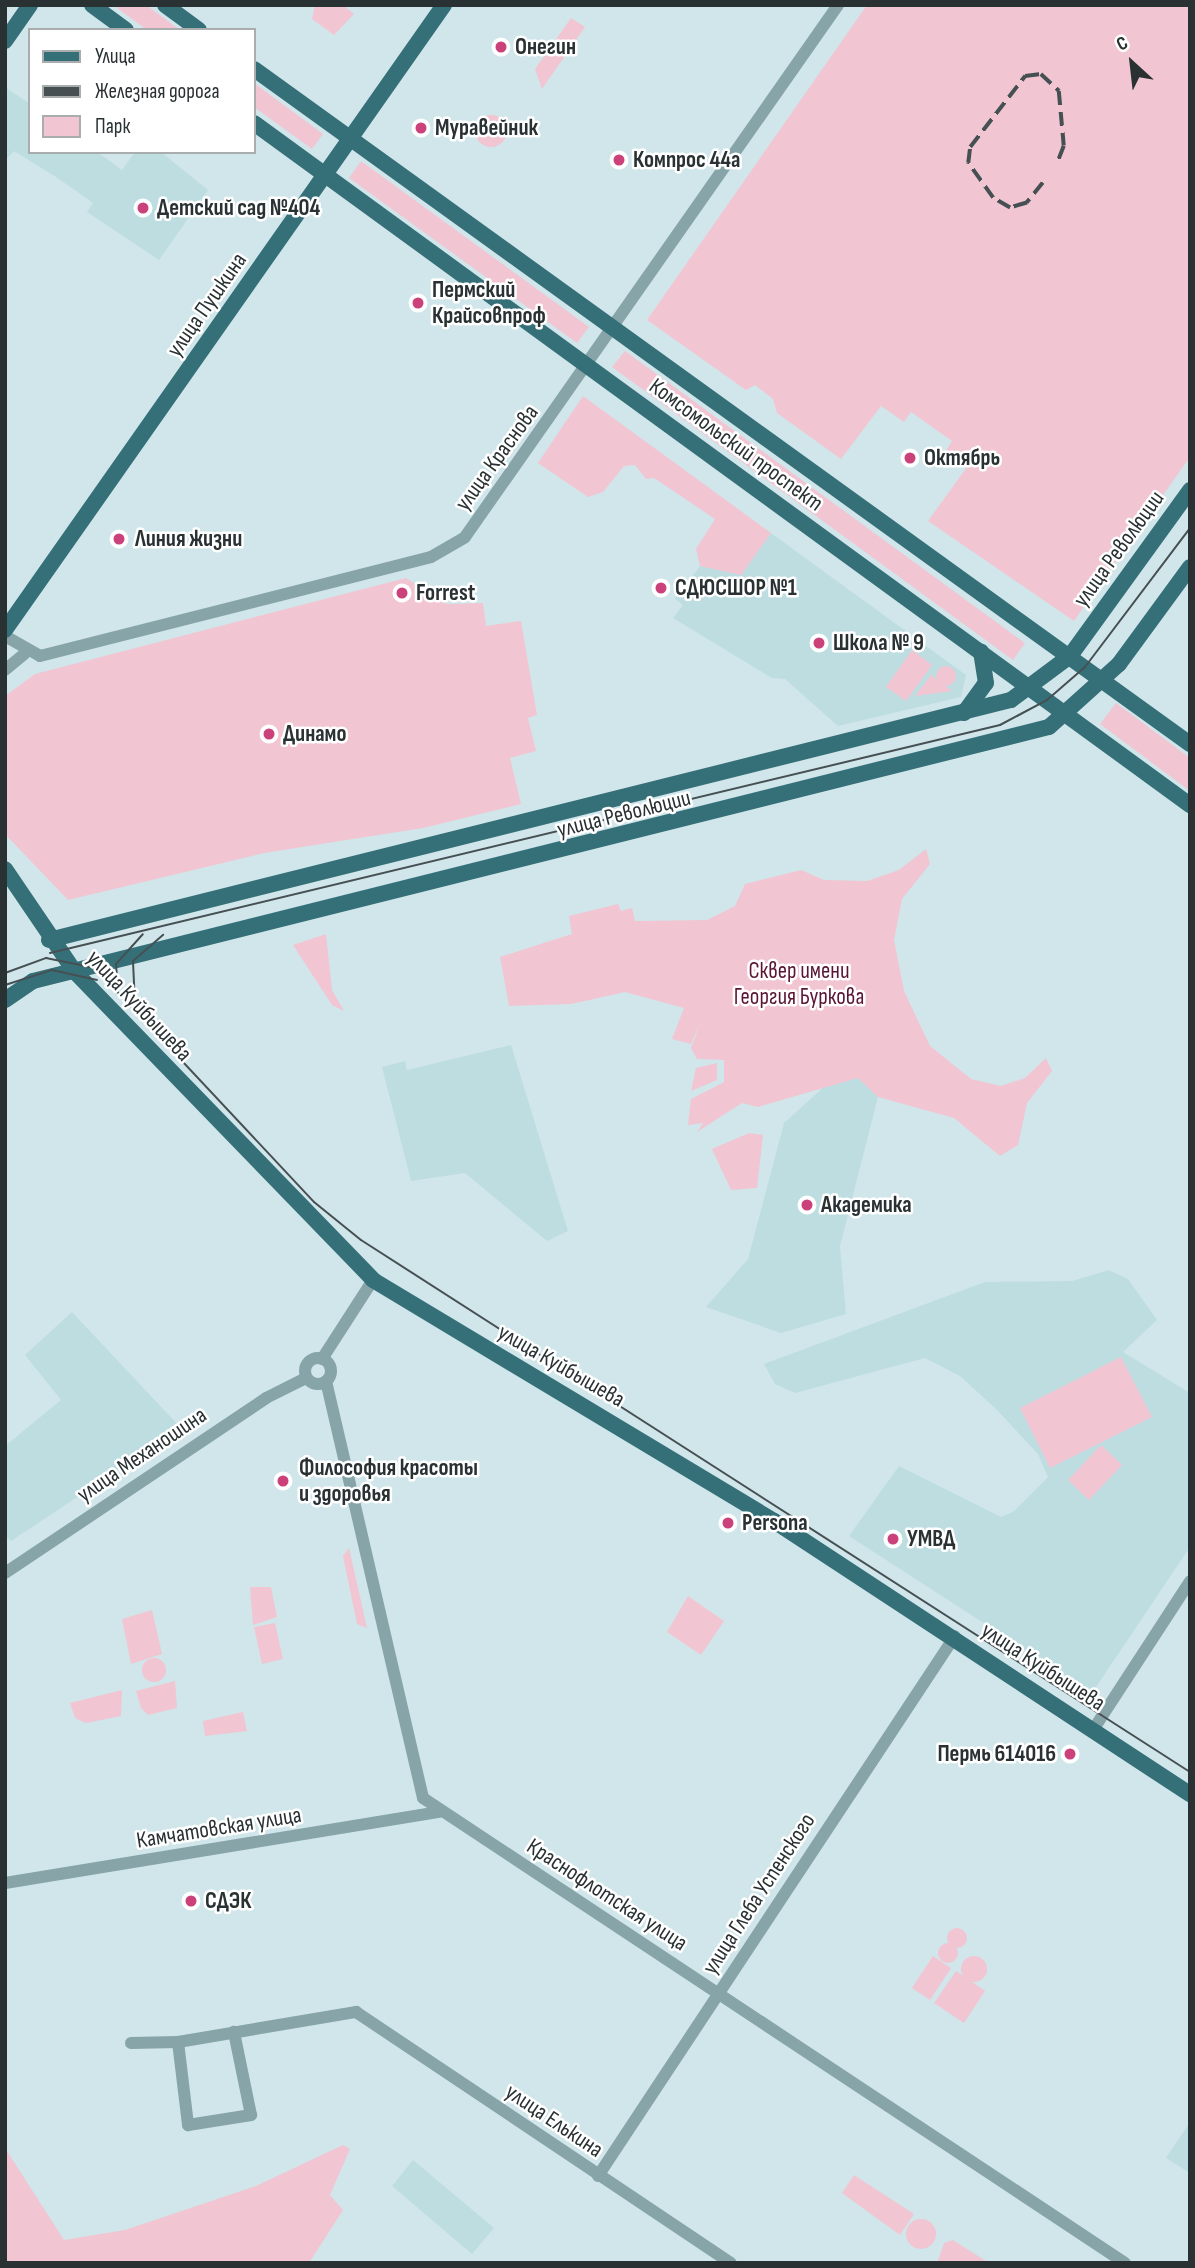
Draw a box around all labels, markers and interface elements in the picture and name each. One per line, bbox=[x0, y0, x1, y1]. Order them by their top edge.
legend bbox=[28, 28, 256, 154]
north arrow bbox=[1097, 28, 1167, 98]
text: С bbox=[1113, 31, 1132, 56]
place label: Онегин bbox=[515, 33, 576, 61]
marker: Онегин bbox=[493, 39, 509, 55]
text: Улица bbox=[95, 44, 136, 69]
text: Железная дорога bbox=[95, 79, 220, 104]
text: Парк bbox=[95, 114, 130, 139]
place label: Муравейник bbox=[435, 114, 538, 142]
marker: Муравейник bbox=[413, 120, 429, 136]
place label: Компрос 44а bbox=[633, 146, 740, 174]
marker: Компрос 44а bbox=[611, 152, 627, 168]
place label: Детский сад №404 bbox=[157, 194, 320, 222]
marker: Детский сад №404 bbox=[135, 200, 151, 216]
street label: улица Пушкина bbox=[161, 248, 253, 362]
place label: Пермский Крайсовпроф bbox=[432, 276, 546, 330]
marker: Пермский Крайсовпроф bbox=[410, 295, 426, 311]
street label: Комсомольский проспект bbox=[644, 373, 828, 517]
street label: улица Краснова bbox=[449, 400, 545, 516]
place label: Октябрь bbox=[924, 444, 1000, 472]
marker: Октябрь bbox=[902, 450, 918, 466]
street label: улица Революции bbox=[1068, 486, 1170, 612]
place label: Линия жизни bbox=[135, 525, 242, 553]
marker: Линия жизни bbox=[109, 529, 129, 549]
place label: СДЮСШОР №1 bbox=[675, 574, 797, 602]
place label: Forrest bbox=[416, 579, 475, 607]
marker: СДЮСШОР №1 bbox=[653, 580, 669, 596]
marker: Forrest bbox=[394, 585, 410, 601]
place label: Школа № 9 bbox=[833, 629, 924, 657]
marker: Школа № 9 bbox=[811, 635, 827, 651]
place label: Динамо bbox=[283, 720, 346, 748]
marker: Динамо bbox=[261, 726, 277, 742]
street label: улица Революции bbox=[554, 784, 694, 844]
street label: улица Куйбышева bbox=[81, 945, 197, 1067]
park label: Сквер имени Георгия Буркова bbox=[734, 957, 864, 1011]
place label: Академика bbox=[821, 1191, 912, 1219]
marker: Академика bbox=[799, 1197, 815, 1213]
street label: улица Куйбышева bbox=[493, 1319, 629, 1413]
street label: улица Механошина bbox=[72, 1402, 212, 1508]
place label: Философия красоты и здоровья bbox=[299, 1454, 478, 1508]
marker: Философия красоты и здоровья bbox=[273, 1471, 293, 1491]
place label: Persona bbox=[742, 1509, 808, 1537]
marker: Persona bbox=[720, 1515, 736, 1531]
place label: УМВД bbox=[907, 1525, 955, 1553]
marker: УМВД bbox=[885, 1531, 901, 1547]
street label: улица Куйбышева bbox=[976, 1617, 1110, 1717]
place label: Пермь 614016 bbox=[937, 1740, 1056, 1768]
marker: Пермь 614016 bbox=[1062, 1746, 1078, 1762]
street label: Камчатовская улица bbox=[135, 1801, 303, 1855]
street label: улица Глеба Успенского bbox=[697, 1808, 821, 1980]
street label: Краснофлотская улица bbox=[522, 1833, 692, 1957]
place label: СДЭК bbox=[205, 1887, 251, 1915]
marker: СДЭК bbox=[183, 1893, 199, 1909]
street label: улица Елькина bbox=[500, 2078, 608, 2164]

